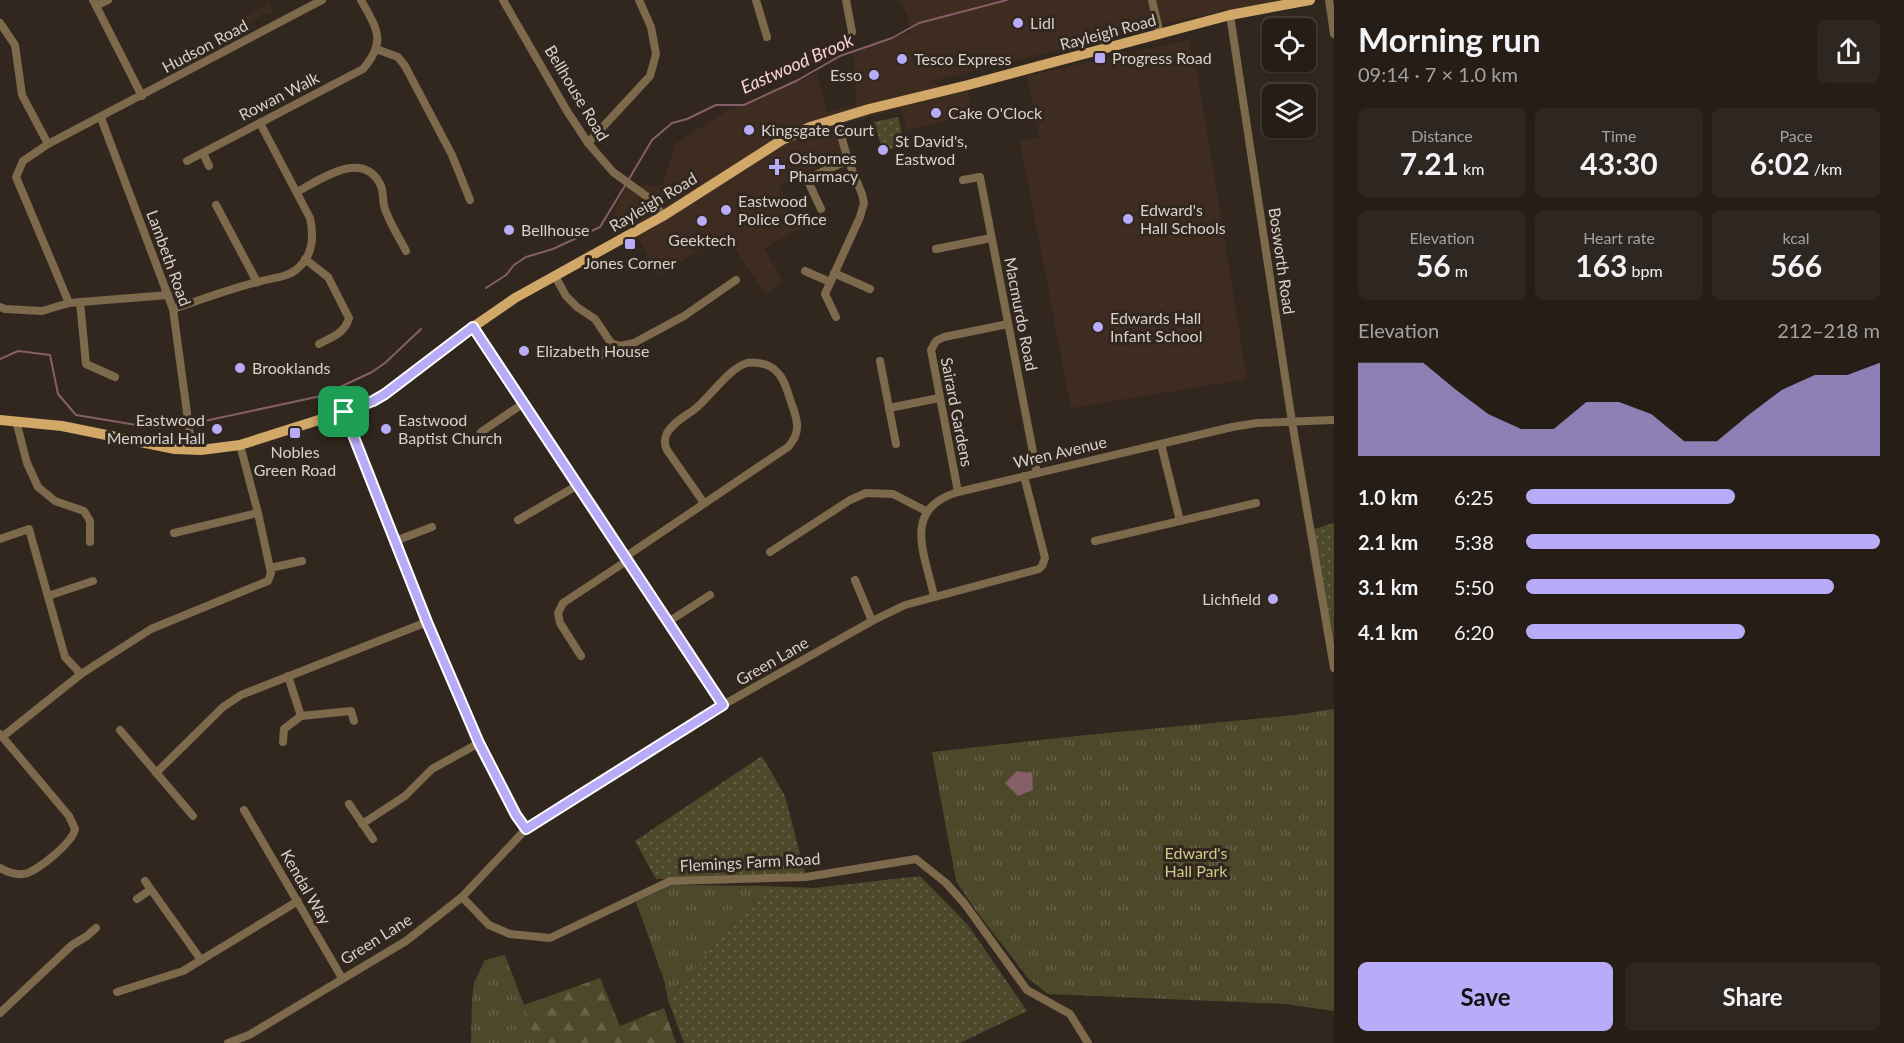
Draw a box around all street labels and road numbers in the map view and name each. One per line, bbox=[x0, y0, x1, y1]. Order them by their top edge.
street label: Rayleigh Road bbox=[1058, 10, 1158, 53]
street label: Hudson Road bbox=[159, 15, 251, 76]
street label: Bellhouse Road bbox=[541, 42, 613, 144]
street label: Rowan Walk bbox=[236, 67, 323, 124]
street label: Rayleigh Road bbox=[606, 168, 700, 235]
street label: Bosworth Road bbox=[1266, 206, 1299, 316]
street label: Lambeth Road bbox=[143, 207, 196, 309]
street label: Macmurdo Road bbox=[1001, 255, 1042, 372]
street label: Sairard Gardens bbox=[938, 356, 977, 468]
street label: Wren Avenue bbox=[1011, 432, 1108, 471]
street label: Green Lane bbox=[732, 632, 811, 689]
street label: Kendal Way bbox=[277, 846, 336, 928]
street label: Flemings Farm Road bbox=[679, 848, 821, 875]
street label: Green Lane bbox=[337, 909, 415, 968]

